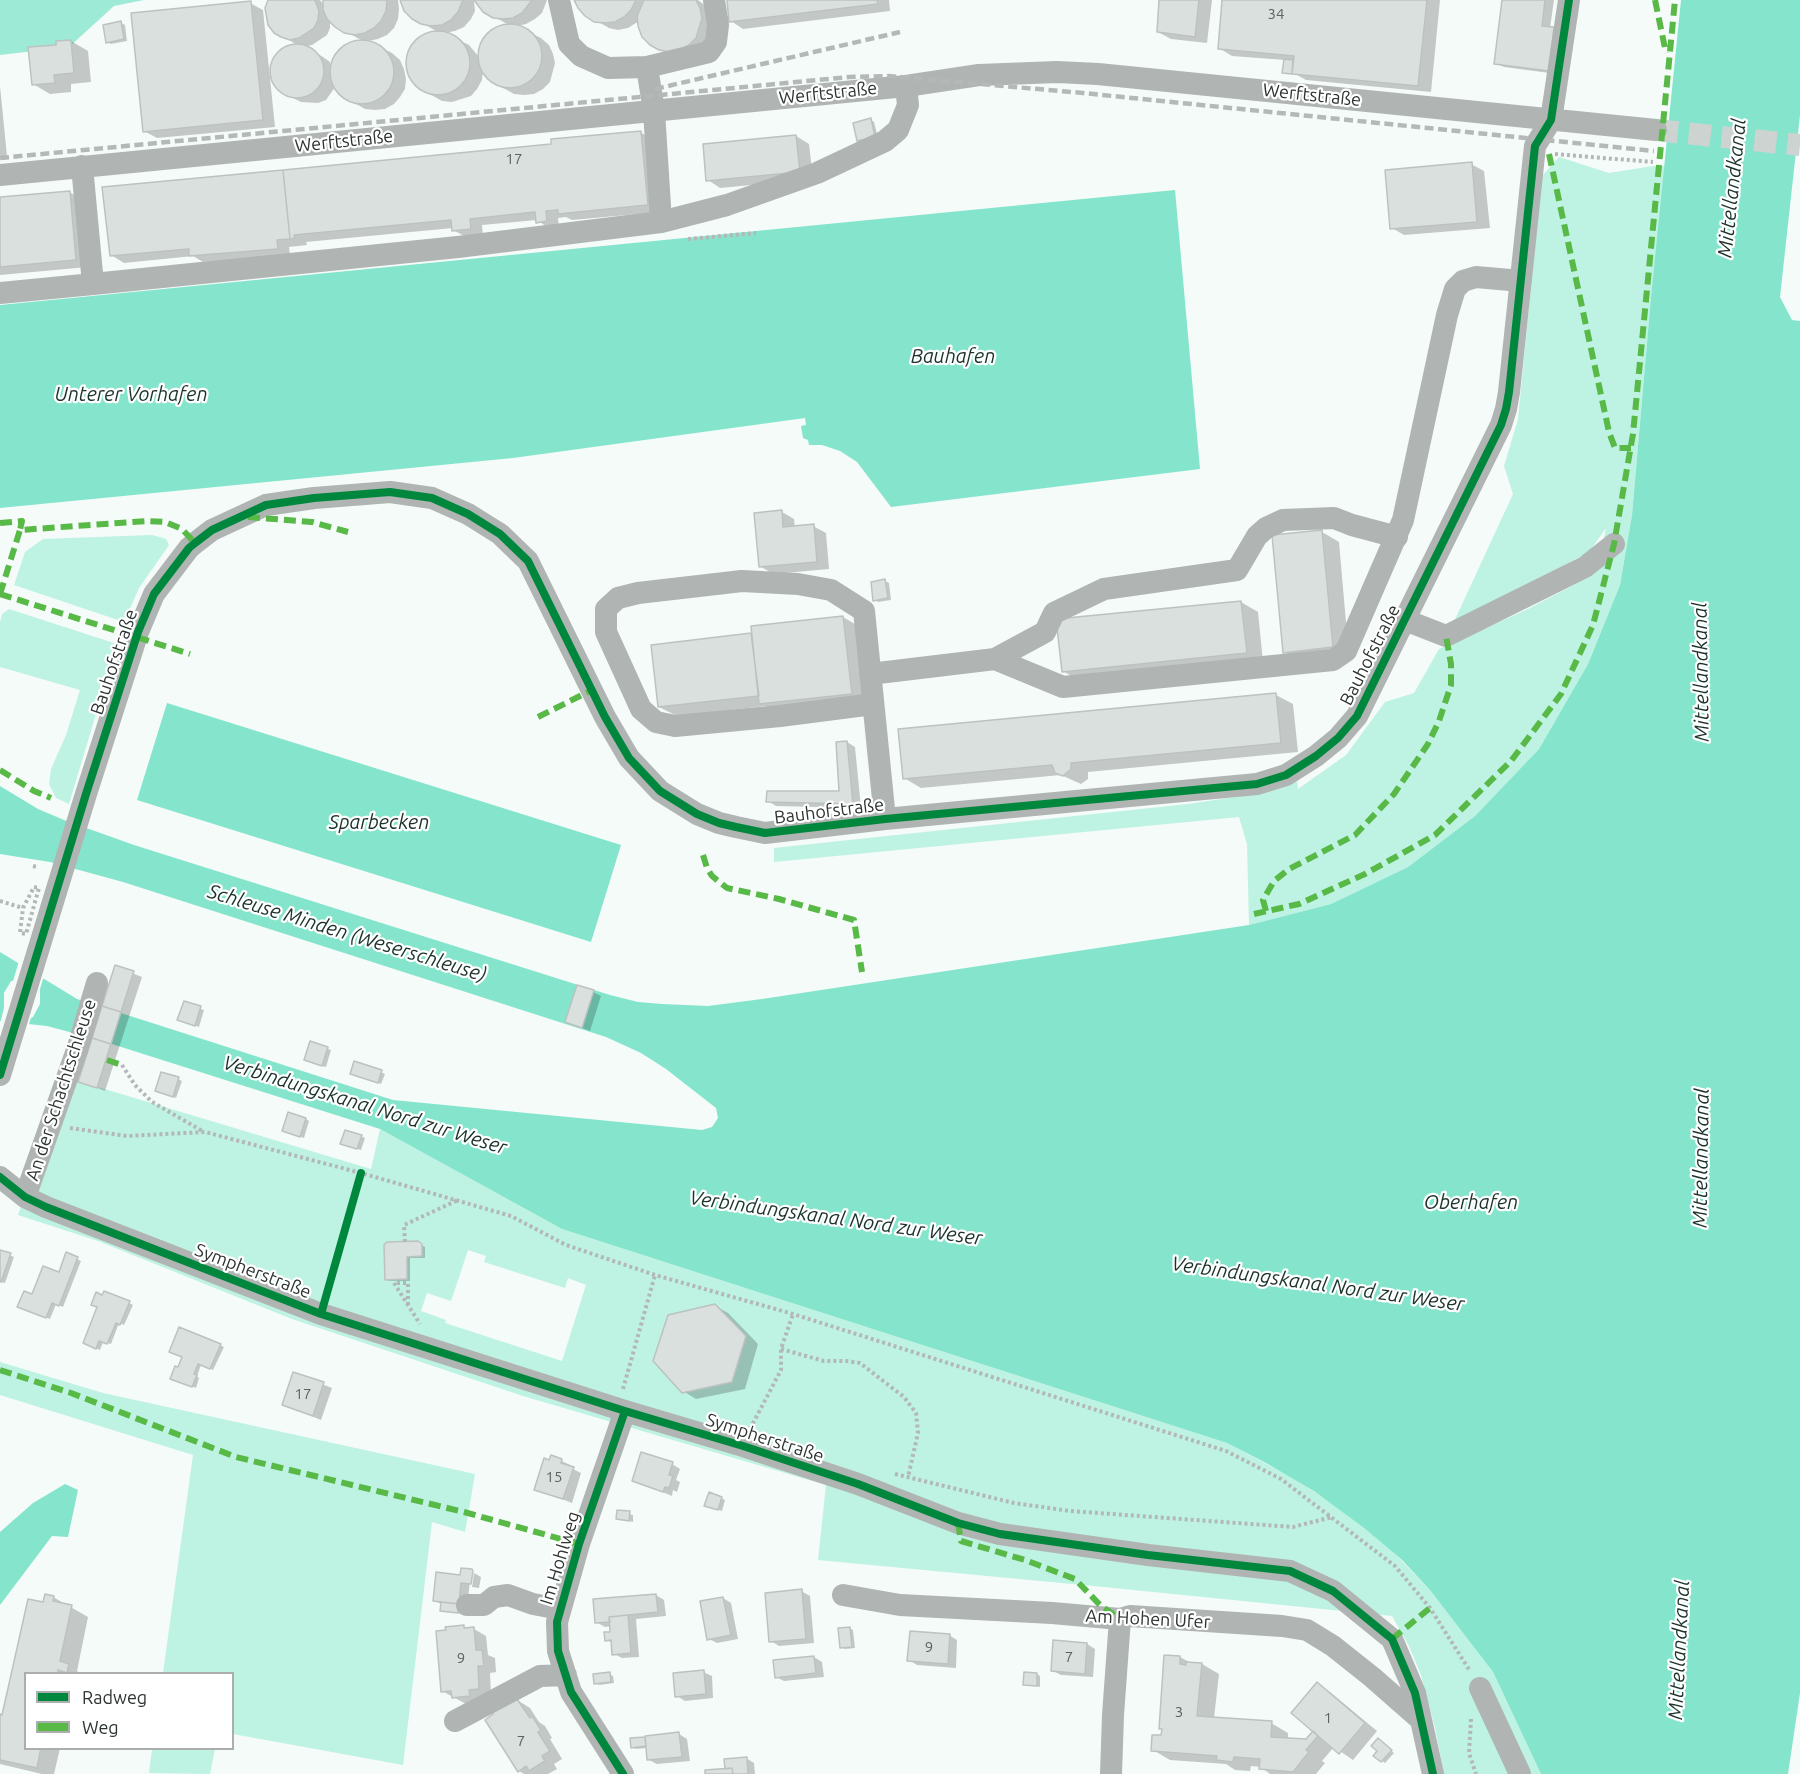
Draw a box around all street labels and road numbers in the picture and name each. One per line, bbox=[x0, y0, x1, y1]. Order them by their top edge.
street label: Werftstraße bbox=[778, 77, 878, 109]
street label: Werftstraße bbox=[1262, 79, 1362, 111]
street label: Werftstraße bbox=[294, 125, 394, 157]
street label: Bauhofstraße bbox=[1335, 601, 1405, 709]
street label: Bauhofstraße bbox=[86, 606, 142, 718]
street label: Bauhofstraße bbox=[773, 794, 885, 828]
street label: An der Schachtschleuse bbox=[21, 996, 101, 1184]
street label: Sympherstraße bbox=[192, 1239, 314, 1303]
street label: Sympherstraße bbox=[703, 1409, 827, 1467]
street label: Im Hohlweg bbox=[536, 1509, 584, 1607]
street label: Am Hohen Ufer bbox=[1085, 1605, 1211, 1633]

